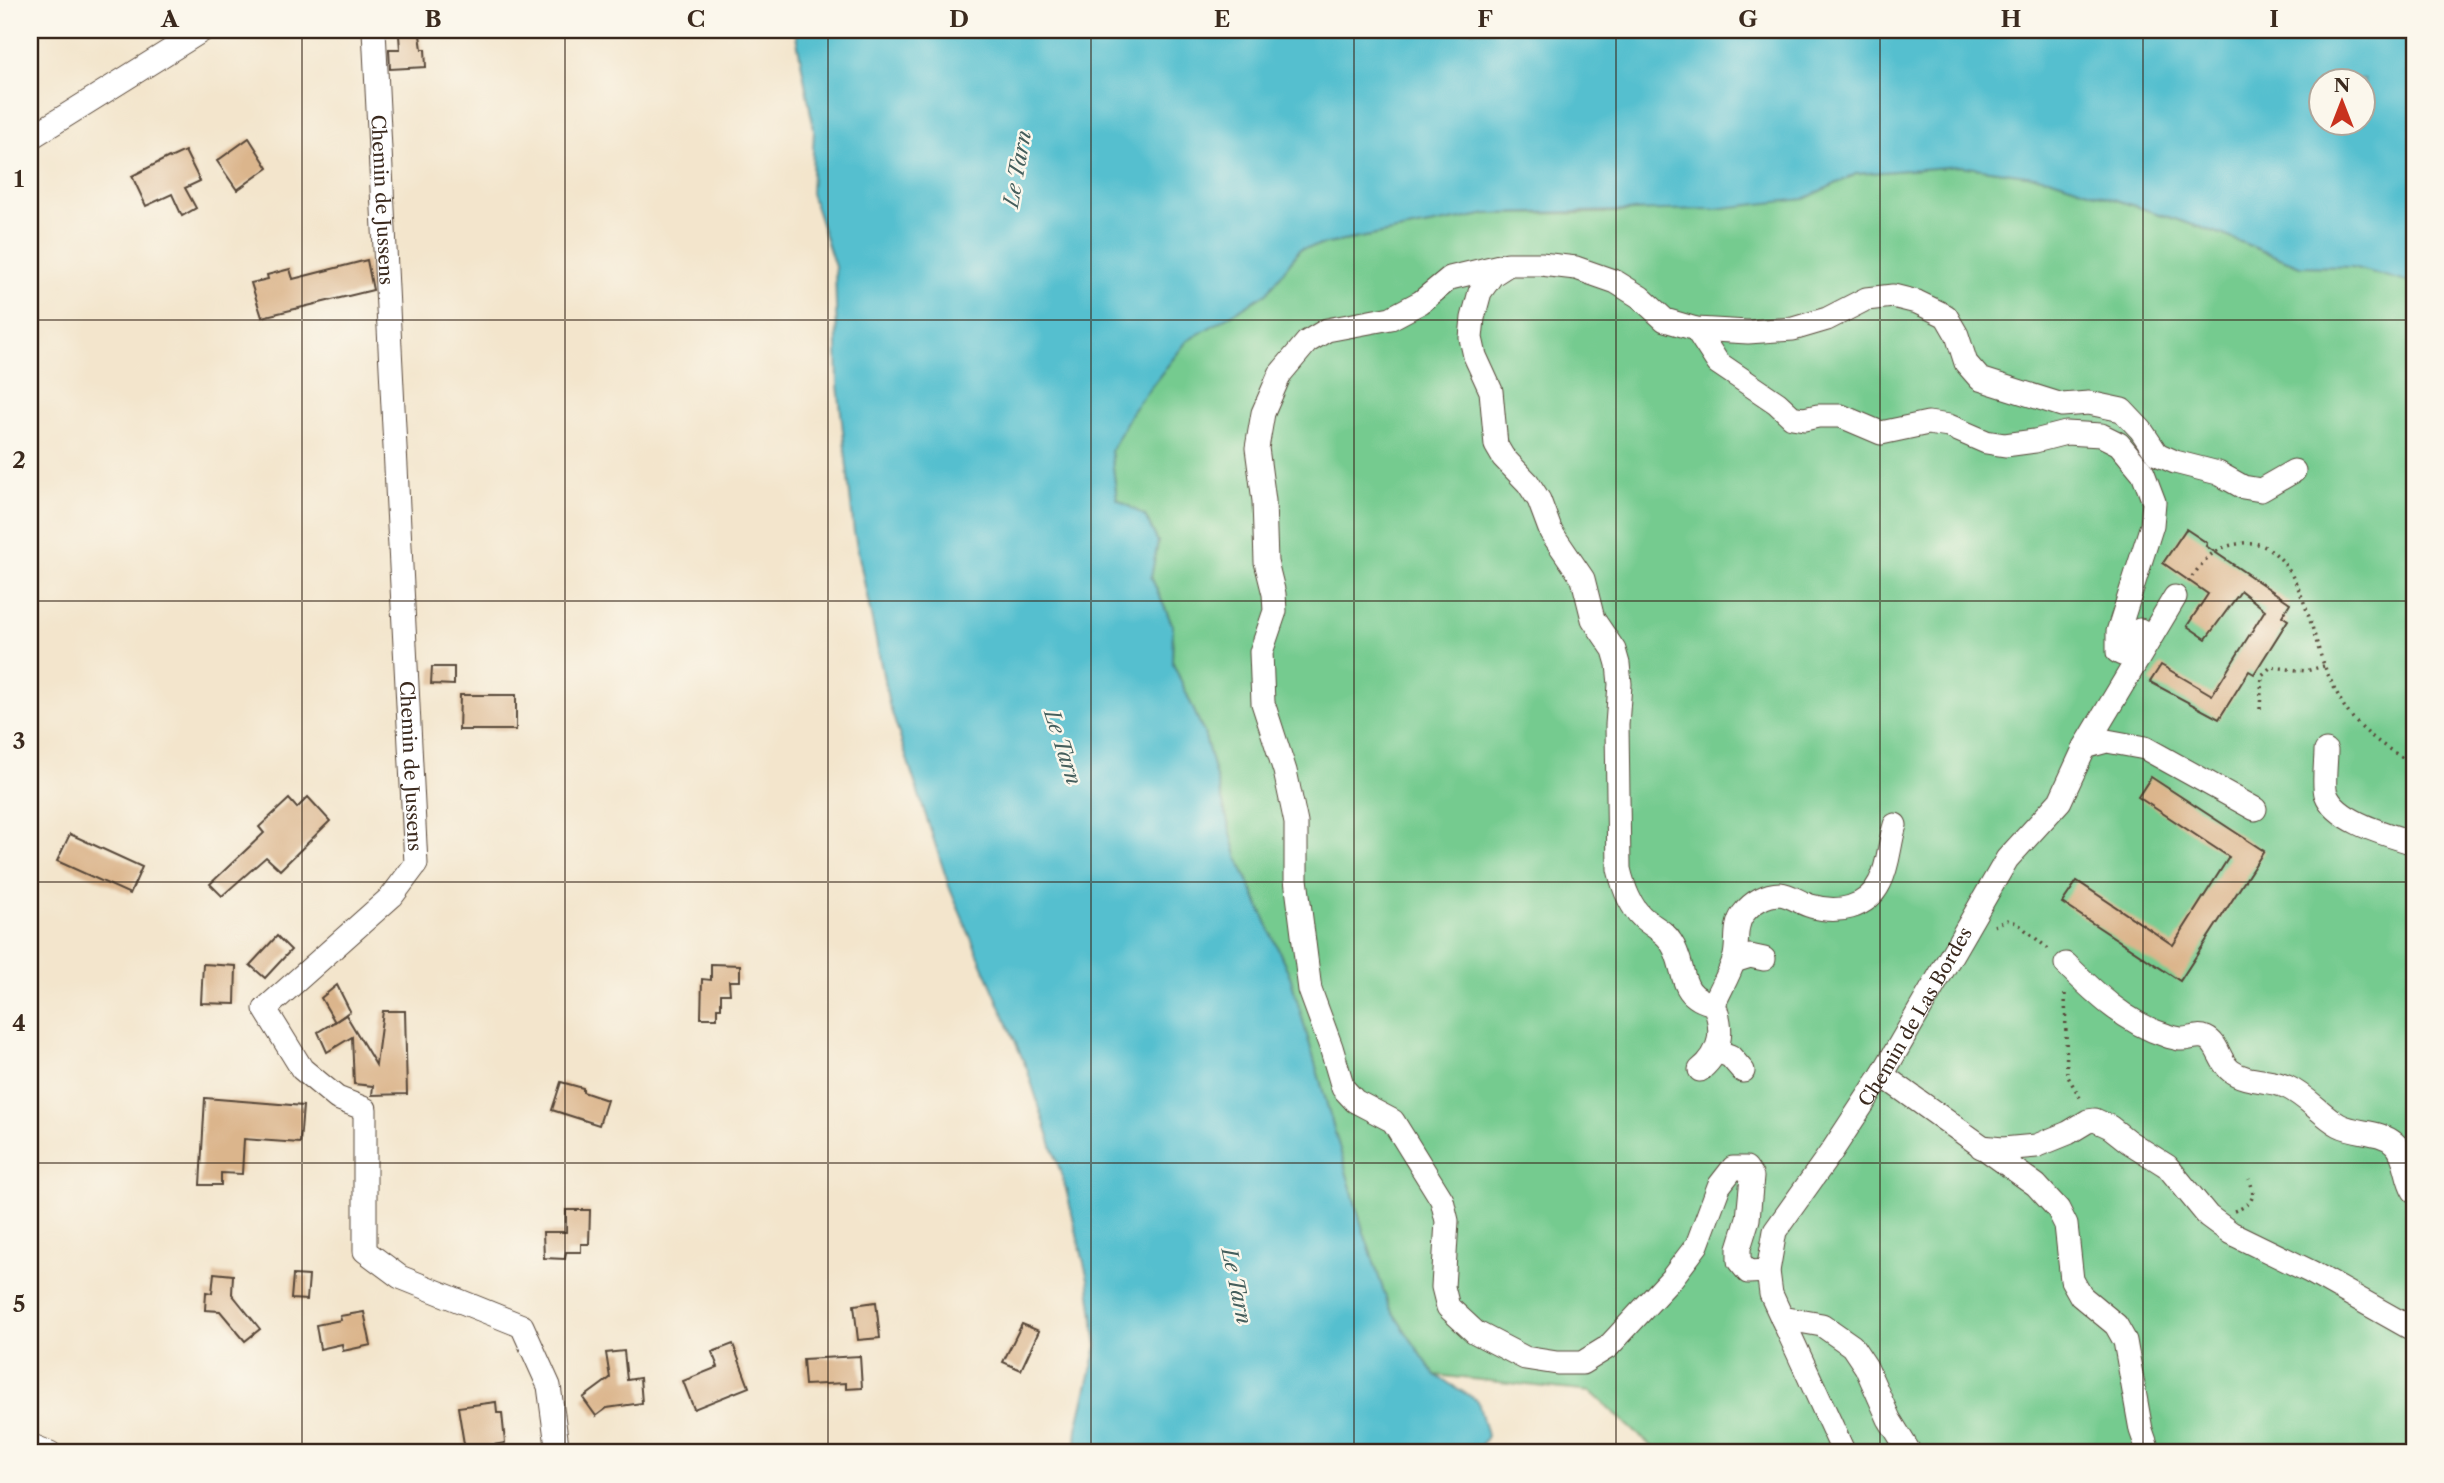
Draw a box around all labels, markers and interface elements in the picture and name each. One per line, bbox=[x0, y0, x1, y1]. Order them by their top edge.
text: A bbox=[160, 5, 180, 33]
text: B bbox=[424, 5, 442, 33]
text: C bbox=[687, 5, 705, 33]
text: D bbox=[949, 5, 969, 33]
text: E bbox=[1214, 5, 1230, 33]
text: F bbox=[1477, 5, 1493, 33]
text: G bbox=[1738, 5, 1758, 33]
text: H bbox=[2001, 5, 2022, 33]
text: I bbox=[2269, 5, 2279, 33]
north arrow bbox=[2308, 66, 2378, 136]
text: N bbox=[2334, 74, 2350, 97]
street label: Chemin de Jussens bbox=[367, 114, 398, 286]
water label: Le Tarn bbox=[998, 129, 1036, 211]
text: 1 bbox=[14, 165, 25, 193]
text: 2 bbox=[12, 446, 26, 474]
street label: Chemin de Jussens bbox=[395, 680, 427, 852]
water label: Le Tarn bbox=[1039, 704, 1087, 788]
text: 3 bbox=[13, 727, 26, 755]
street label: Chemin de Las Bordes bbox=[1853, 923, 1977, 1111]
text: 4 bbox=[12, 1009, 26, 1037]
water label: Le Tarn bbox=[1216, 1244, 1257, 1327]
text: 5 bbox=[13, 1290, 25, 1318]

